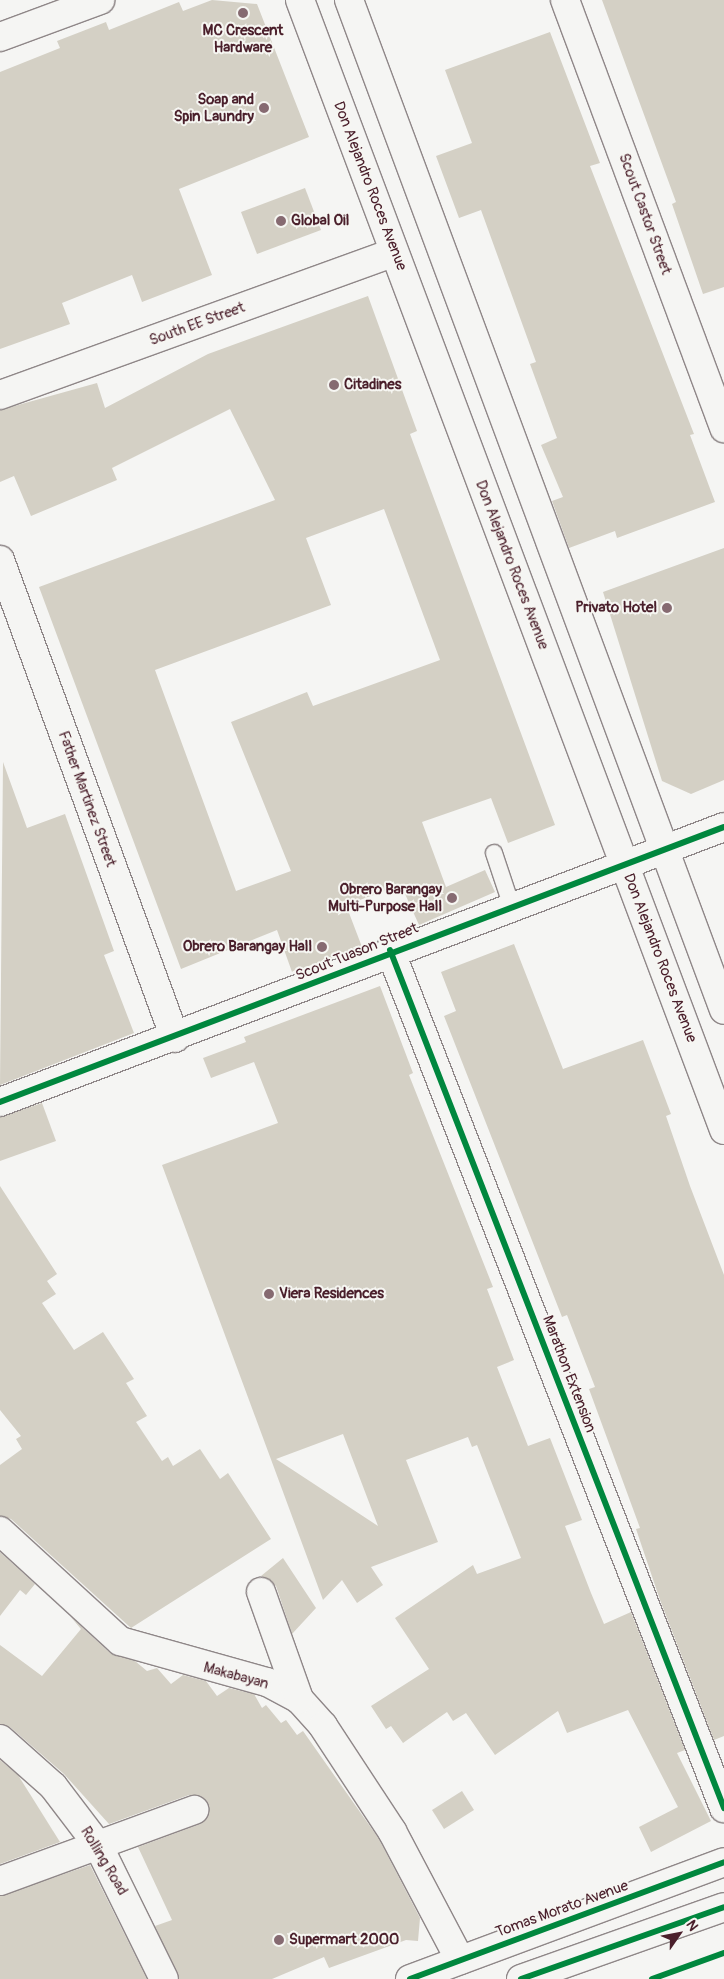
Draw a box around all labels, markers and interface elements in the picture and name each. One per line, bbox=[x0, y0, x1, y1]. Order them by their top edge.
marker: MC Crescent Hardware bbox=[237, 7, 249, 19]
place label: MC Crescent Hardware bbox=[203, 21, 283, 56]
place label: Soap and Spin Laundry bbox=[174, 90, 254, 125]
street label: Don Alejandro Roces Avenue bbox=[329, 99, 411, 273]
marker: Soap and Spin Laundry bbox=[258, 102, 270, 114]
street label: Scout Castor Street bbox=[615, 151, 675, 277]
place label: Global Oil bbox=[291, 212, 349, 230]
marker: Global Oil bbox=[275, 215, 287, 227]
street label: South EE Street bbox=[147, 298, 247, 350]
place label: Citadines bbox=[344, 376, 401, 394]
marker: Citadines bbox=[328, 379, 340, 391]
street label: Don Alejandro Roces Avenue bbox=[471, 478, 553, 652]
place label: Privato Hotel bbox=[575, 599, 657, 617]
marker: Privato Hotel bbox=[661, 602, 673, 614]
street label: Father Martinez Street bbox=[54, 729, 120, 869]
street label: Don Alejandro Roces Avenue bbox=[619, 871, 701, 1045]
place label: Obrero Barangay Multi-Purpose Hall bbox=[328, 880, 442, 915]
marker: Obrero Barangay Multi-Purpose Hall bbox=[446, 892, 458, 904]
street label: Scout Tuason Street bbox=[293, 919, 421, 985]
place label: Obrero Barangay Hall bbox=[183, 938, 312, 956]
marker: Obrero Barangay Hall bbox=[316, 941, 328, 953]
place label: Viera Residences bbox=[279, 1285, 384, 1303]
marker: Viera Residences bbox=[263, 1288, 275, 1300]
street label: Marathon Extension bbox=[538, 1313, 600, 1435]
street label: Makabayan bbox=[201, 1659, 271, 1693]
street label: Rolling Road bbox=[77, 1823, 131, 1899]
street label: Tomas Morato Avenue bbox=[493, 1877, 631, 1941]
north arrow bbox=[654, 1909, 704, 1959]
text: N bbox=[682, 1917, 702, 1934]
place label: Supermart 2000 bbox=[289, 1931, 399, 1949]
marker: Supermart 2000 bbox=[273, 1934, 285, 1946]

